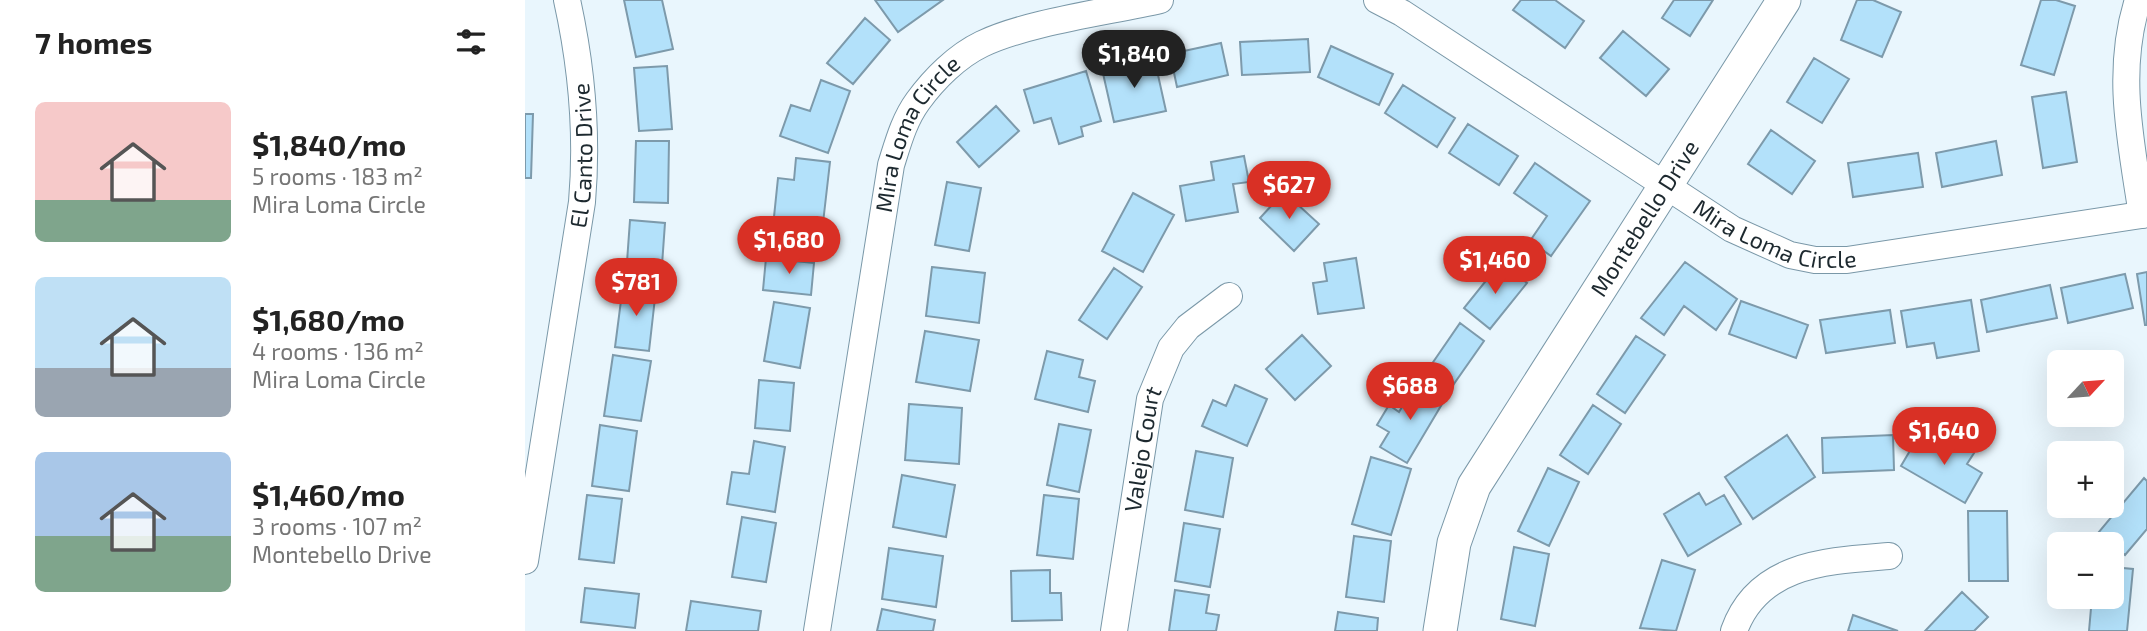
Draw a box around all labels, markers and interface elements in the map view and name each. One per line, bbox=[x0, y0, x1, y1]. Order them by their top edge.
icon: filters bbox=[452, 23, 490, 61]
text: 7 homes bbox=[35, 24, 152, 60]
pin: $1,840 bbox=[1077, 31, 1191, 90]
text: $1,840 bbox=[1098, 39, 1170, 67]
street label: Mira Loma Circle bbox=[869, 49, 965, 214]
street label: El Canto Drive bbox=[563, 82, 597, 230]
text: $1,840/mo bbox=[252, 126, 406, 162]
icon: home bbox=[91, 130, 175, 214]
street label: Montebello Drive bbox=[1584, 134, 1704, 301]
text: 5 rooms · 183 m² bbox=[252, 162, 423, 190]
pin: $627 bbox=[1248, 162, 1330, 221]
text: $627 bbox=[1263, 170, 1315, 198]
text: Mira Loma Circle bbox=[252, 190, 426, 218]
street label: Mira Loma Circle bbox=[1688, 193, 1858, 273]
pin: $1,680 bbox=[732, 216, 846, 276]
text: $1,680 bbox=[753, 225, 825, 253]
pin: $1,460 bbox=[1438, 236, 1552, 296]
text: $1,460 bbox=[1459, 245, 1531, 273]
pin: $781 bbox=[595, 258, 677, 318]
text: $781 bbox=[611, 267, 661, 295]
text: $1,680/mo bbox=[252, 301, 405, 337]
icon: home bbox=[91, 305, 175, 389]
text: 4 rooms · 136 m² bbox=[252, 337, 424, 365]
north arrow bbox=[2047, 350, 2125, 427]
map controls bbox=[2047, 350, 2124, 609]
pin: $688 bbox=[1369, 362, 1451, 422]
text: Mira Loma Circle bbox=[252, 365, 426, 393]
text: $688 bbox=[1382, 371, 1438, 399]
street label: Valejo Court bbox=[1118, 382, 1167, 514]
pin: $1,640 bbox=[1887, 407, 2001, 467]
text: $1,640 bbox=[1908, 416, 1980, 444]
button: + bbox=[2047, 441, 2124, 518]
text: $1,460/mo bbox=[252, 476, 405, 512]
icon: home bbox=[91, 480, 175, 564]
text: 3 rooms · 107 m² bbox=[252, 512, 422, 540]
button: − bbox=[2047, 532, 2124, 609]
text: Montebello Drive bbox=[252, 540, 432, 568]

